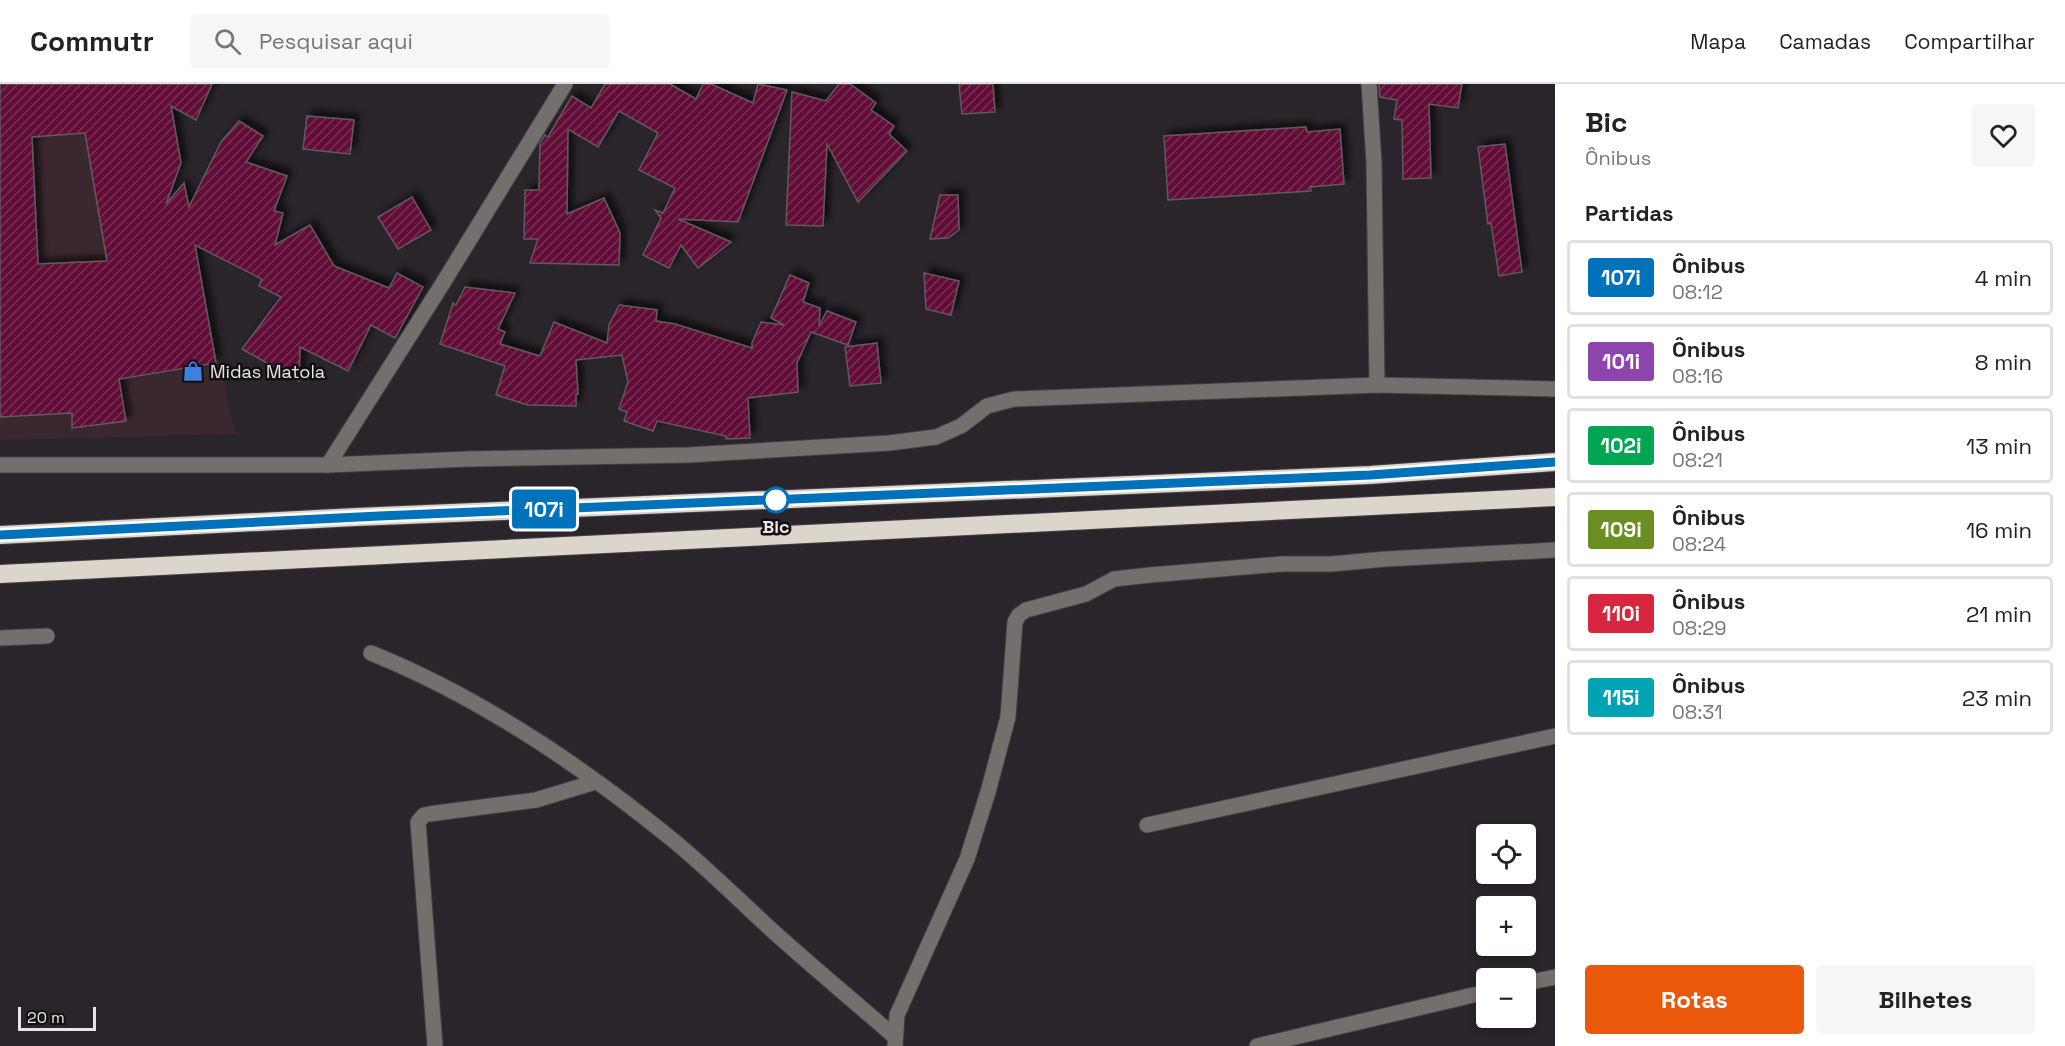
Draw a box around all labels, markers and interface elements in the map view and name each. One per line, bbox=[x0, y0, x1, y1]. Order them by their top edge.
search box bbox=[190, 14, 610, 68]
text: Commutr bbox=[30, 23, 154, 59]
icon: search bbox=[211, 25, 244, 58]
text: Pesquisar aqui bbox=[259, 27, 413, 55]
text: Mapa bbox=[1690, 28, 1746, 55]
text: Camadas bbox=[1779, 28, 1871, 55]
text: Compartilhar bbox=[1904, 28, 2035, 55]
text: Bic bbox=[1585, 104, 1627, 140]
button: heart bbox=[1972, 104, 2035, 167]
text: Ônibus bbox=[1585, 145, 1651, 171]
text: Partidas bbox=[1585, 199, 1674, 227]
text: Ônibus bbox=[1672, 251, 1745, 279]
text: 107i bbox=[1601, 264, 1641, 291]
text: 4 min bbox=[1975, 264, 2032, 292]
text: 08:12 bbox=[1672, 279, 1723, 305]
text: Ônibus bbox=[1672, 335, 1745, 363]
text: 101i bbox=[1602, 348, 1640, 375]
text: 8 min bbox=[1975, 348, 2032, 376]
shop icon: Midas Matola bbox=[181, 359, 205, 383]
place label: Midas Matola bbox=[210, 360, 325, 383]
text: 08:16 bbox=[1672, 363, 1723, 389]
text: Ônibus bbox=[1672, 419, 1745, 447]
text: 102i bbox=[1600, 432, 1642, 459]
text: 13 min bbox=[1966, 432, 2032, 460]
text: 08:21 bbox=[1672, 447, 1723, 473]
marker: Bic bbox=[763, 487, 789, 513]
line badge: 107i bbox=[502, 490, 586, 528]
text: 107i bbox=[524, 496, 564, 523]
text: Ônibus bbox=[1672, 503, 1745, 531]
place label: Bic bbox=[762, 515, 790, 538]
text: 109i bbox=[1600, 516, 1642, 543]
text: 16 min bbox=[1966, 516, 2032, 544]
text: 08:24 bbox=[1672, 531, 1726, 557]
text: Ônibus bbox=[1672, 587, 1745, 615]
text: 110i bbox=[1602, 600, 1640, 627]
text: 21 min bbox=[1966, 600, 2032, 628]
text: 08:29 bbox=[1672, 615, 1727, 641]
text: Ônibus bbox=[1672, 671, 1745, 699]
text: 115i bbox=[1602, 684, 1640, 711]
text: 23 min bbox=[1962, 684, 2032, 712]
text: 08:31 bbox=[1672, 699, 1723, 725]
map controls bbox=[1476, 824, 1536, 1028]
button: locate bbox=[1476, 824, 1536, 884]
button: + bbox=[1476, 896, 1536, 956]
button: Rotas bbox=[1585, 965, 1804, 1034]
button: Bilhetes bbox=[1816, 965, 2035, 1034]
button: − bbox=[1476, 968, 1536, 1028]
scale bar bbox=[18, 1004, 96, 1032]
text: 20 m bbox=[27, 1007, 65, 1028]

